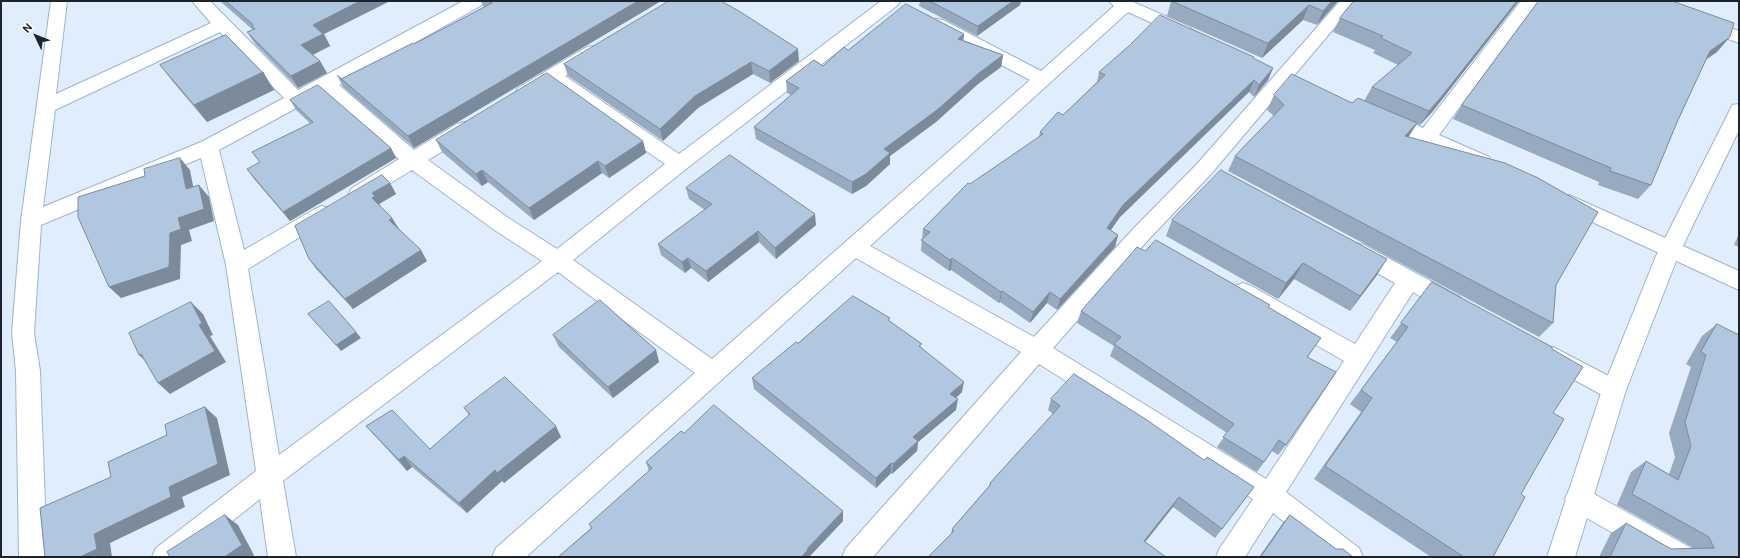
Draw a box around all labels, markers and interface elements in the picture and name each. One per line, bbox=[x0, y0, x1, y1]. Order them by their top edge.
north arrow bbox=[16, 16, 56, 56]
text: N bbox=[19, 20, 35, 36]

